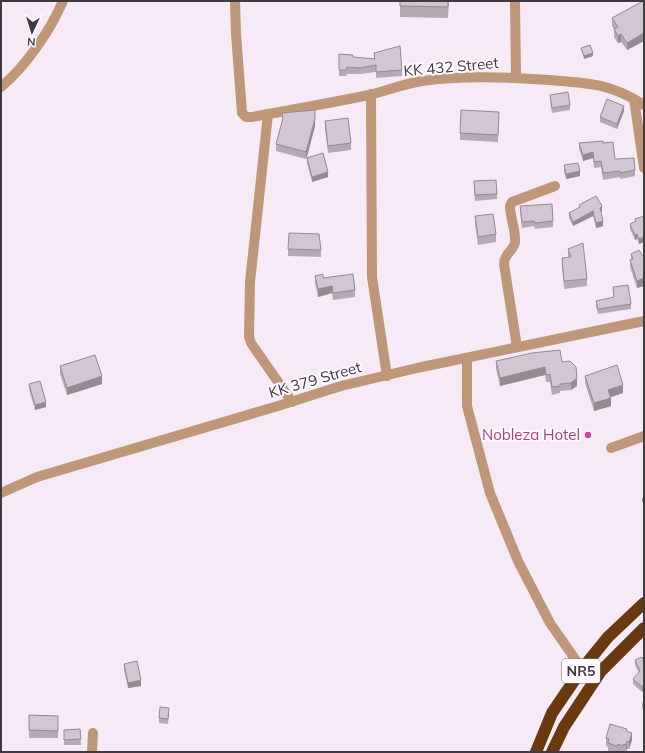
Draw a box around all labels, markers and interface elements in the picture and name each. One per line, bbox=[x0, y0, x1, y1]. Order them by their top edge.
north arrow bbox=[12, 12, 52, 52]
text: N bbox=[27, 35, 36, 49]
street label: KK 432 Street bbox=[403, 53, 499, 80]
street label: KK 379 Street bbox=[266, 357, 363, 402]
place label: Nobleza Hotel bbox=[482, 425, 580, 444]
marker: Nobleza Hotel bbox=[583, 430, 593, 440]
road number: NR5 bbox=[562, 659, 600, 683]

